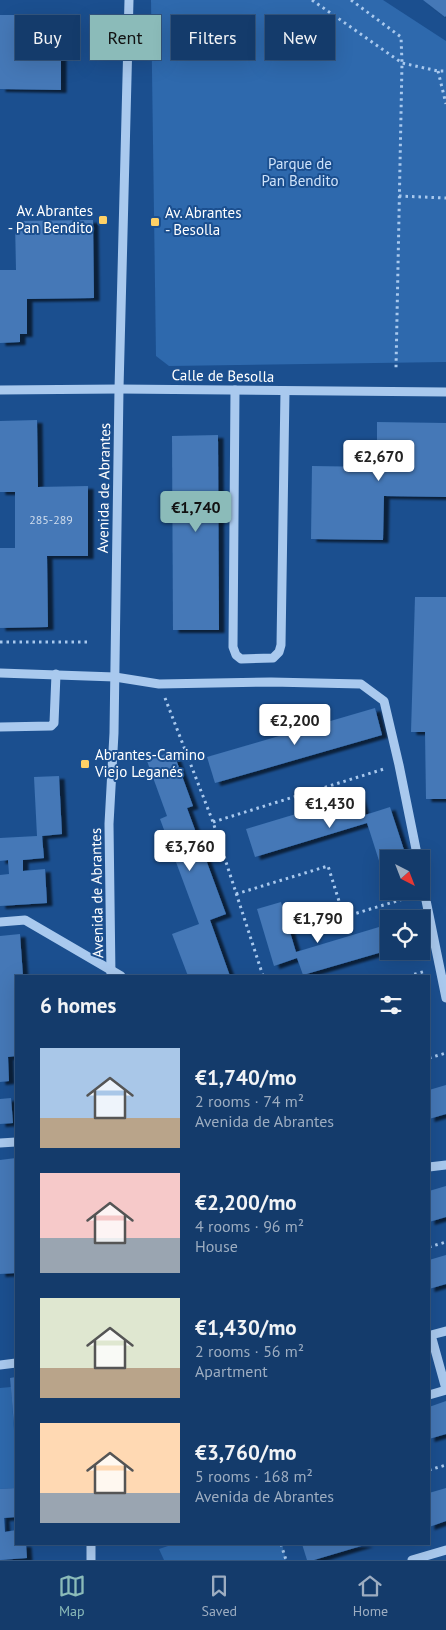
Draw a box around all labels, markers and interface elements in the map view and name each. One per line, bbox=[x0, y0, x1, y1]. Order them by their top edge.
chip: Buy bbox=[15, 15, 80, 60]
chip: Rent bbox=[90, 15, 161, 60]
chip: Filters bbox=[171, 15, 255, 60]
chip: New bbox=[265, 15, 335, 60]
park label: Parque de Pan Bendito bbox=[261, 154, 339, 190]
place label: Av. Abrantes - Pan Bendito bbox=[8, 201, 93, 237]
place label: Av. Abrantes - Besolla bbox=[165, 203, 241, 239]
marker: Av. Abrantes - Pan Bendito bbox=[97, 214, 109, 226]
marker: Av. Abrantes - Besolla bbox=[149, 216, 161, 228]
street label: Calle de Besolla bbox=[171, 365, 275, 386]
street label: Avenida de Abrantes bbox=[93, 423, 114, 553]
pin: €2,670 bbox=[338, 440, 420, 482]
text: €2,670 bbox=[354, 446, 404, 466]
pin: €1,740 bbox=[155, 490, 237, 533]
text: €1,740 bbox=[171, 497, 221, 517]
house number: 285-289 bbox=[29, 512, 73, 527]
pin: €2,200 bbox=[254, 704, 336, 746]
text: €2,200 bbox=[270, 710, 320, 730]
place label: Abrantes-Camino Viejo Leganés bbox=[94, 745, 205, 781]
marker: Abrantes-Camino Viejo Leganés bbox=[79, 758, 91, 770]
pin: €1,430 bbox=[289, 786, 371, 829]
text: €1,430 bbox=[305, 793, 355, 813]
street label: Avenida de Abrantes bbox=[86, 828, 107, 958]
pin: €3,760 bbox=[149, 830, 231, 872]
text: €3,760 bbox=[165, 836, 215, 856]
north arrow bbox=[380, 850, 430, 900]
map controls bbox=[380, 850, 430, 960]
pin: €1,790 bbox=[277, 902, 359, 944]
text: €1,790 bbox=[293, 908, 343, 928]
button: locate bbox=[380, 910, 430, 960]
icon: filters bbox=[377, 991, 405, 1019]
text: 6 homes bbox=[40, 992, 116, 1019]
text: €1,740/mo bbox=[195, 1064, 297, 1091]
icon: home bbox=[80, 1068, 140, 1128]
text: 2 rooms · 74 m² bbox=[195, 1091, 304, 1111]
text: Avenida de Abrantes bbox=[195, 1111, 334, 1131]
text: €2,200/mo bbox=[195, 1189, 297, 1216]
icon: home bbox=[80, 1193, 140, 1253]
text: 4 rooms · 96 m² bbox=[195, 1216, 304, 1236]
text: House bbox=[195, 1236, 238, 1256]
text: €1,430/mo bbox=[195, 1314, 297, 1341]
icon: home bbox=[80, 1318, 140, 1378]
text: 2 rooms · 56 m² bbox=[195, 1341, 304, 1361]
text: Apartment bbox=[195, 1361, 268, 1381]
text: €3,760/mo bbox=[195, 1439, 297, 1466]
icon: home bbox=[80, 1443, 140, 1503]
text: 5 rooms · 168 m² bbox=[195, 1466, 313, 1486]
text: Avenida de Abrantes bbox=[195, 1486, 334, 1506]
tab: Map bbox=[58, 1572, 86, 1620]
tab: Saved bbox=[201, 1572, 237, 1620]
tab: Home bbox=[353, 1572, 388, 1620]

